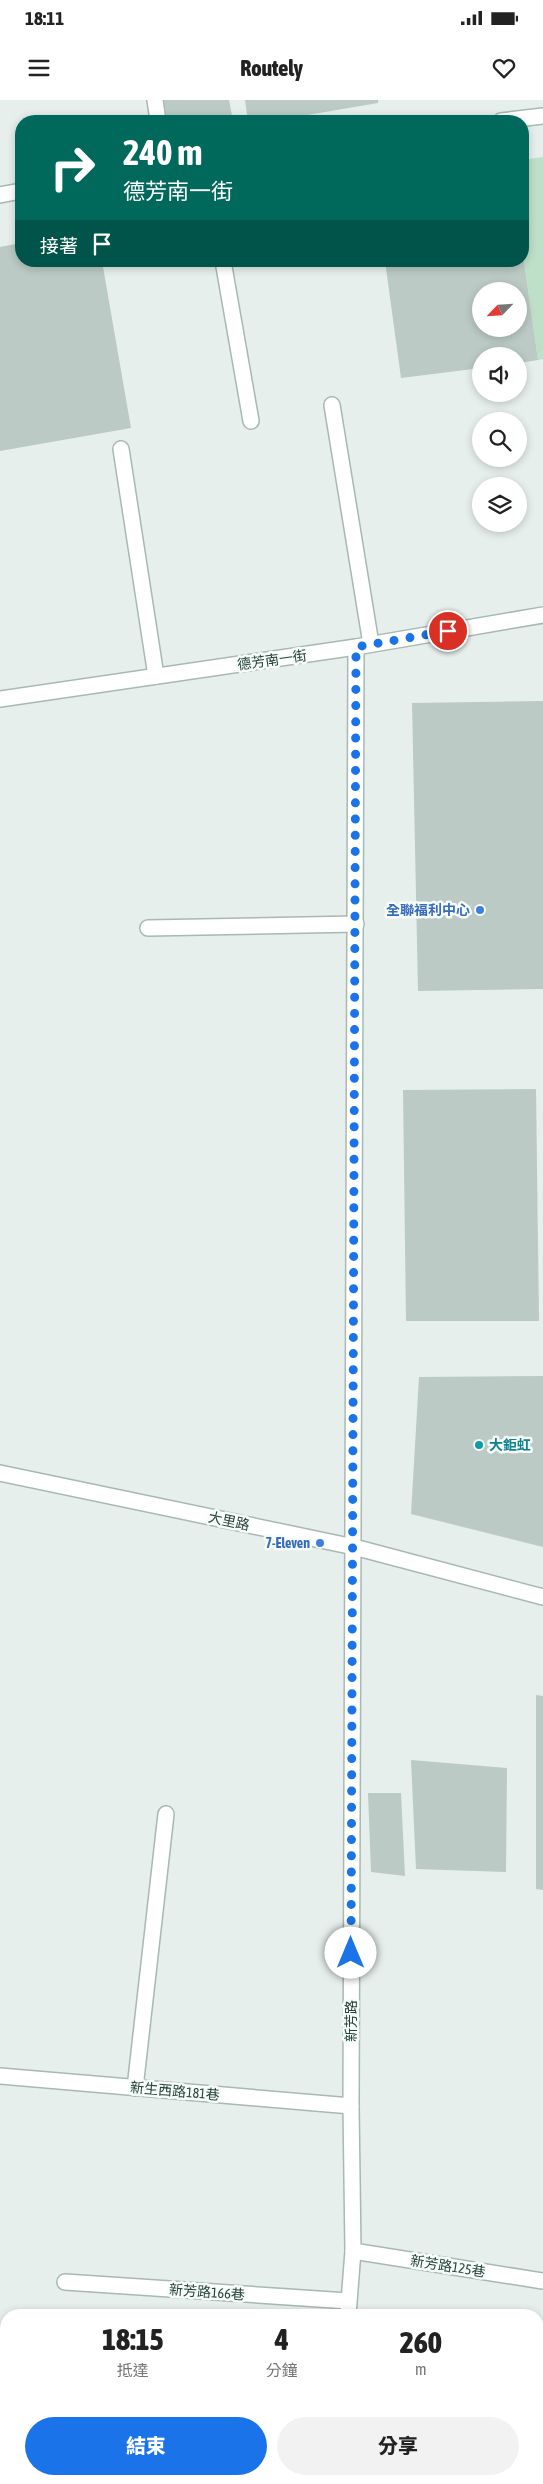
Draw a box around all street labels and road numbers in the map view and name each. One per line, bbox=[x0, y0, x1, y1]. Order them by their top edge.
street label: 德芳南一街 bbox=[236, 647, 308, 673]
street label: 大里路 bbox=[207, 1509, 251, 1533]
street label: 新芳路 bbox=[343, 2000, 359, 2042]
street label: 新生西路181巷 bbox=[130, 2079, 220, 2103]
street label: 新芳路125巷 bbox=[409, 2252, 487, 2280]
street label: 新芳路166巷 bbox=[169, 2281, 245, 2303]

